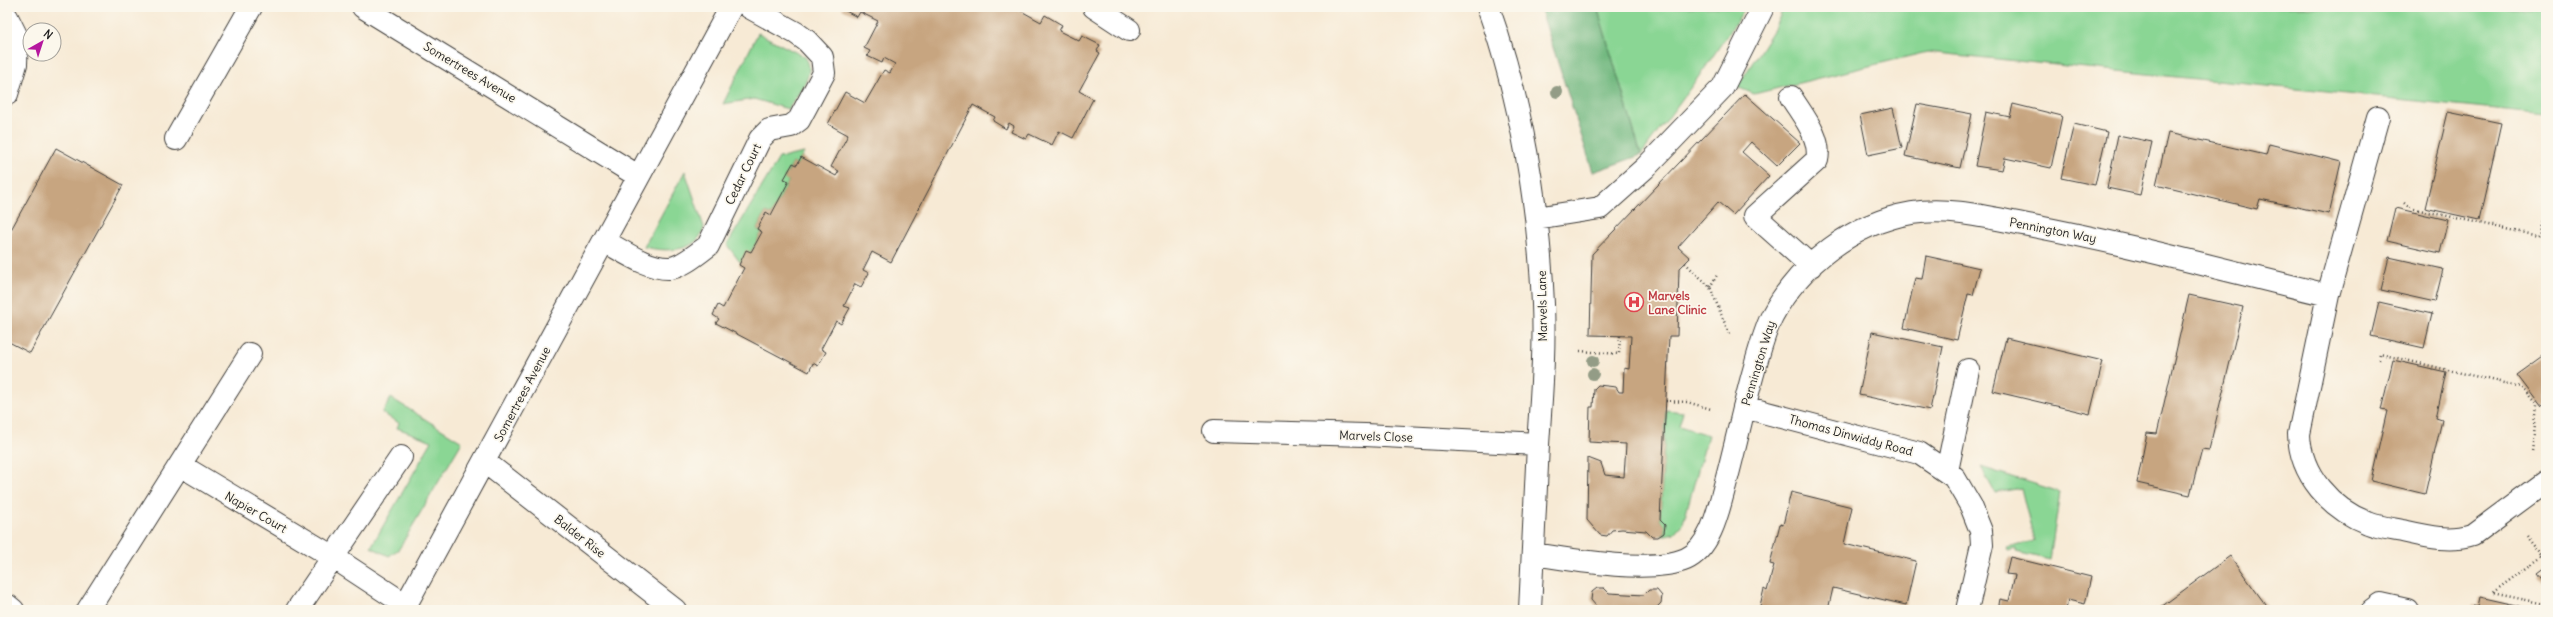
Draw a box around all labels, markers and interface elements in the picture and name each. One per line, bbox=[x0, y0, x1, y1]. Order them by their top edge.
north arrow bbox=[22, 22, 62, 62]
text: N bbox=[41, 26, 56, 42]
street label: Somertrees Avenue bbox=[421, 38, 519, 106]
street label: Cedar Court bbox=[722, 141, 764, 207]
street label: Pennington Way bbox=[2008, 214, 2098, 246]
street label: Marvels Lane bbox=[1534, 270, 1550, 342]
place label: Marvels Lane Clinic bbox=[1648, 288, 1707, 317]
hospital icon: Marvels Lane Clinic bbox=[1623, 291, 1645, 313]
street label: Pennington Way bbox=[1738, 319, 1778, 407]
street label: Somertrees Avenue bbox=[491, 344, 553, 444]
street label: Thomas Dinwiddy Road bbox=[1787, 411, 1915, 459]
street label: Marvels Close bbox=[1339, 427, 1413, 445]
street label: Napier Court bbox=[222, 488, 290, 536]
street label: Balder Rise bbox=[551, 511, 609, 561]

